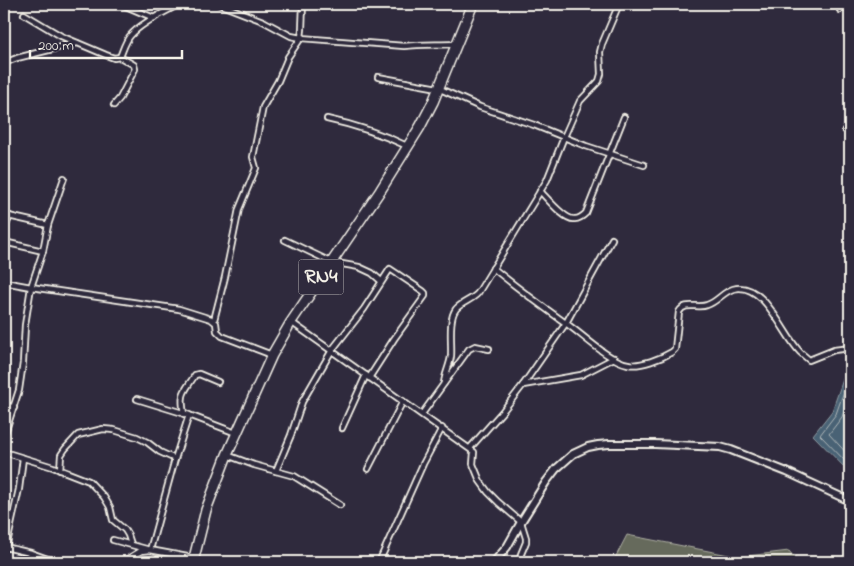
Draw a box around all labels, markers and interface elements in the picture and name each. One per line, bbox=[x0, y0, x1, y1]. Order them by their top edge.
scale bar bbox=[30, 28, 182, 60]
text: 200 m bbox=[38, 35, 74, 57]
road number: RN4 bbox=[298, 260, 344, 294]

